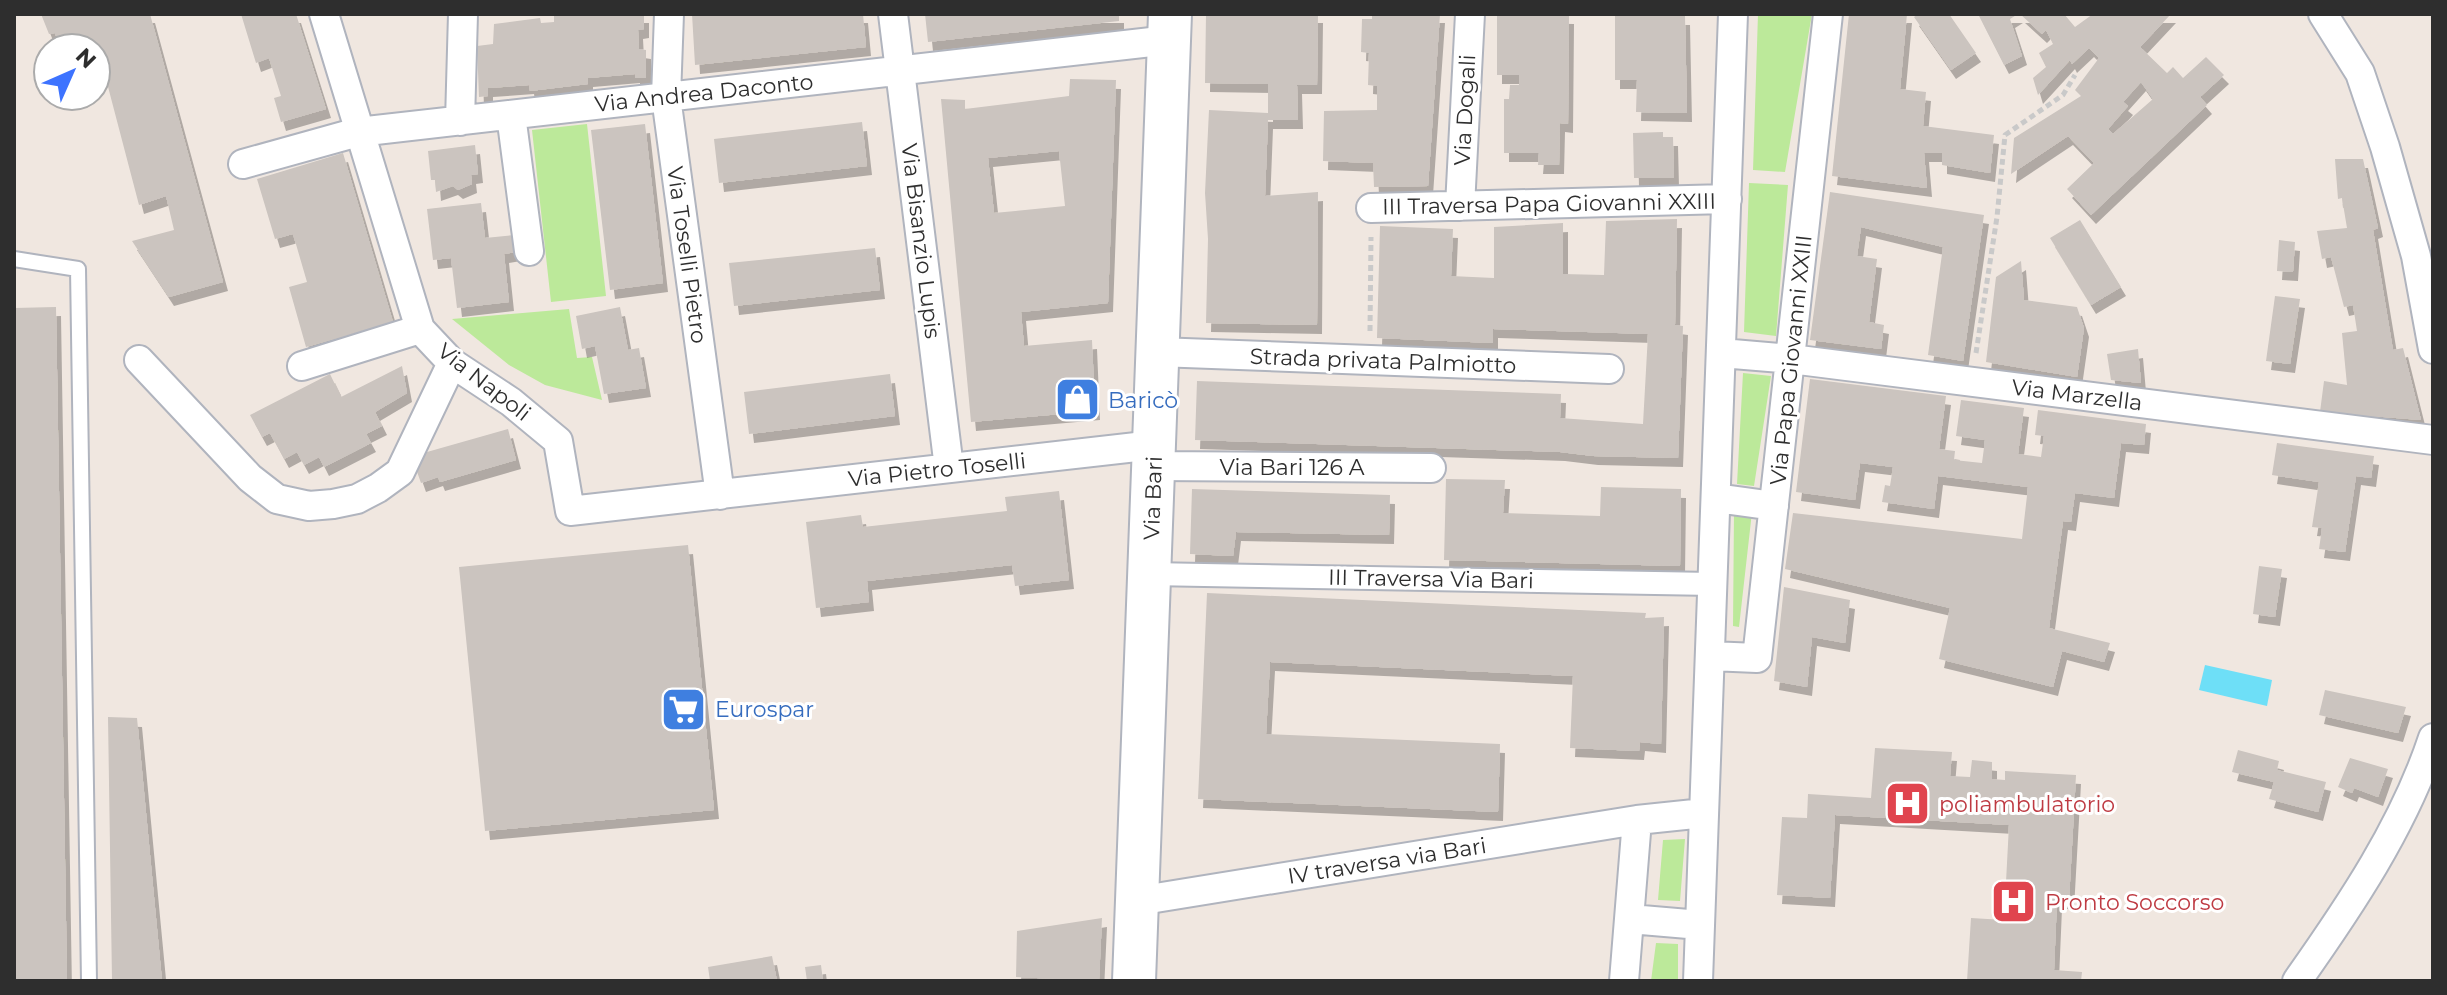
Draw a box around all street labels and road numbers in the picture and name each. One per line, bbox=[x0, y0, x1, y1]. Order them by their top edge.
street label: Via Dogali bbox=[1449, 54, 1481, 166]
street label: Via Andrea Daconto bbox=[593, 68, 815, 118]
street label: Via Bisanzio Lupis bbox=[896, 142, 946, 340]
street label: Via Toselli Pietro bbox=[661, 165, 713, 345]
street label: III Traversa Papa Giovanni XXIII bbox=[1382, 188, 1716, 220]
street label: Via Papa Giovanni XXIII bbox=[1764, 233, 1818, 487]
street label: Via Napoli bbox=[432, 337, 536, 427]
street label: Strada privata Palmiotto bbox=[1249, 343, 1517, 379]
street label: Via Marzella bbox=[2010, 374, 2144, 416]
street label: Via Pietro Toselli bbox=[847, 447, 1027, 493]
street label: Via Bari 126 A bbox=[1220, 454, 1365, 481]
street label: Via Bari bbox=[1138, 456, 1168, 540]
street label: III Traversa Via Bari bbox=[1328, 564, 1534, 594]
street label: IV traversa via Bari bbox=[1286, 832, 1488, 890]

